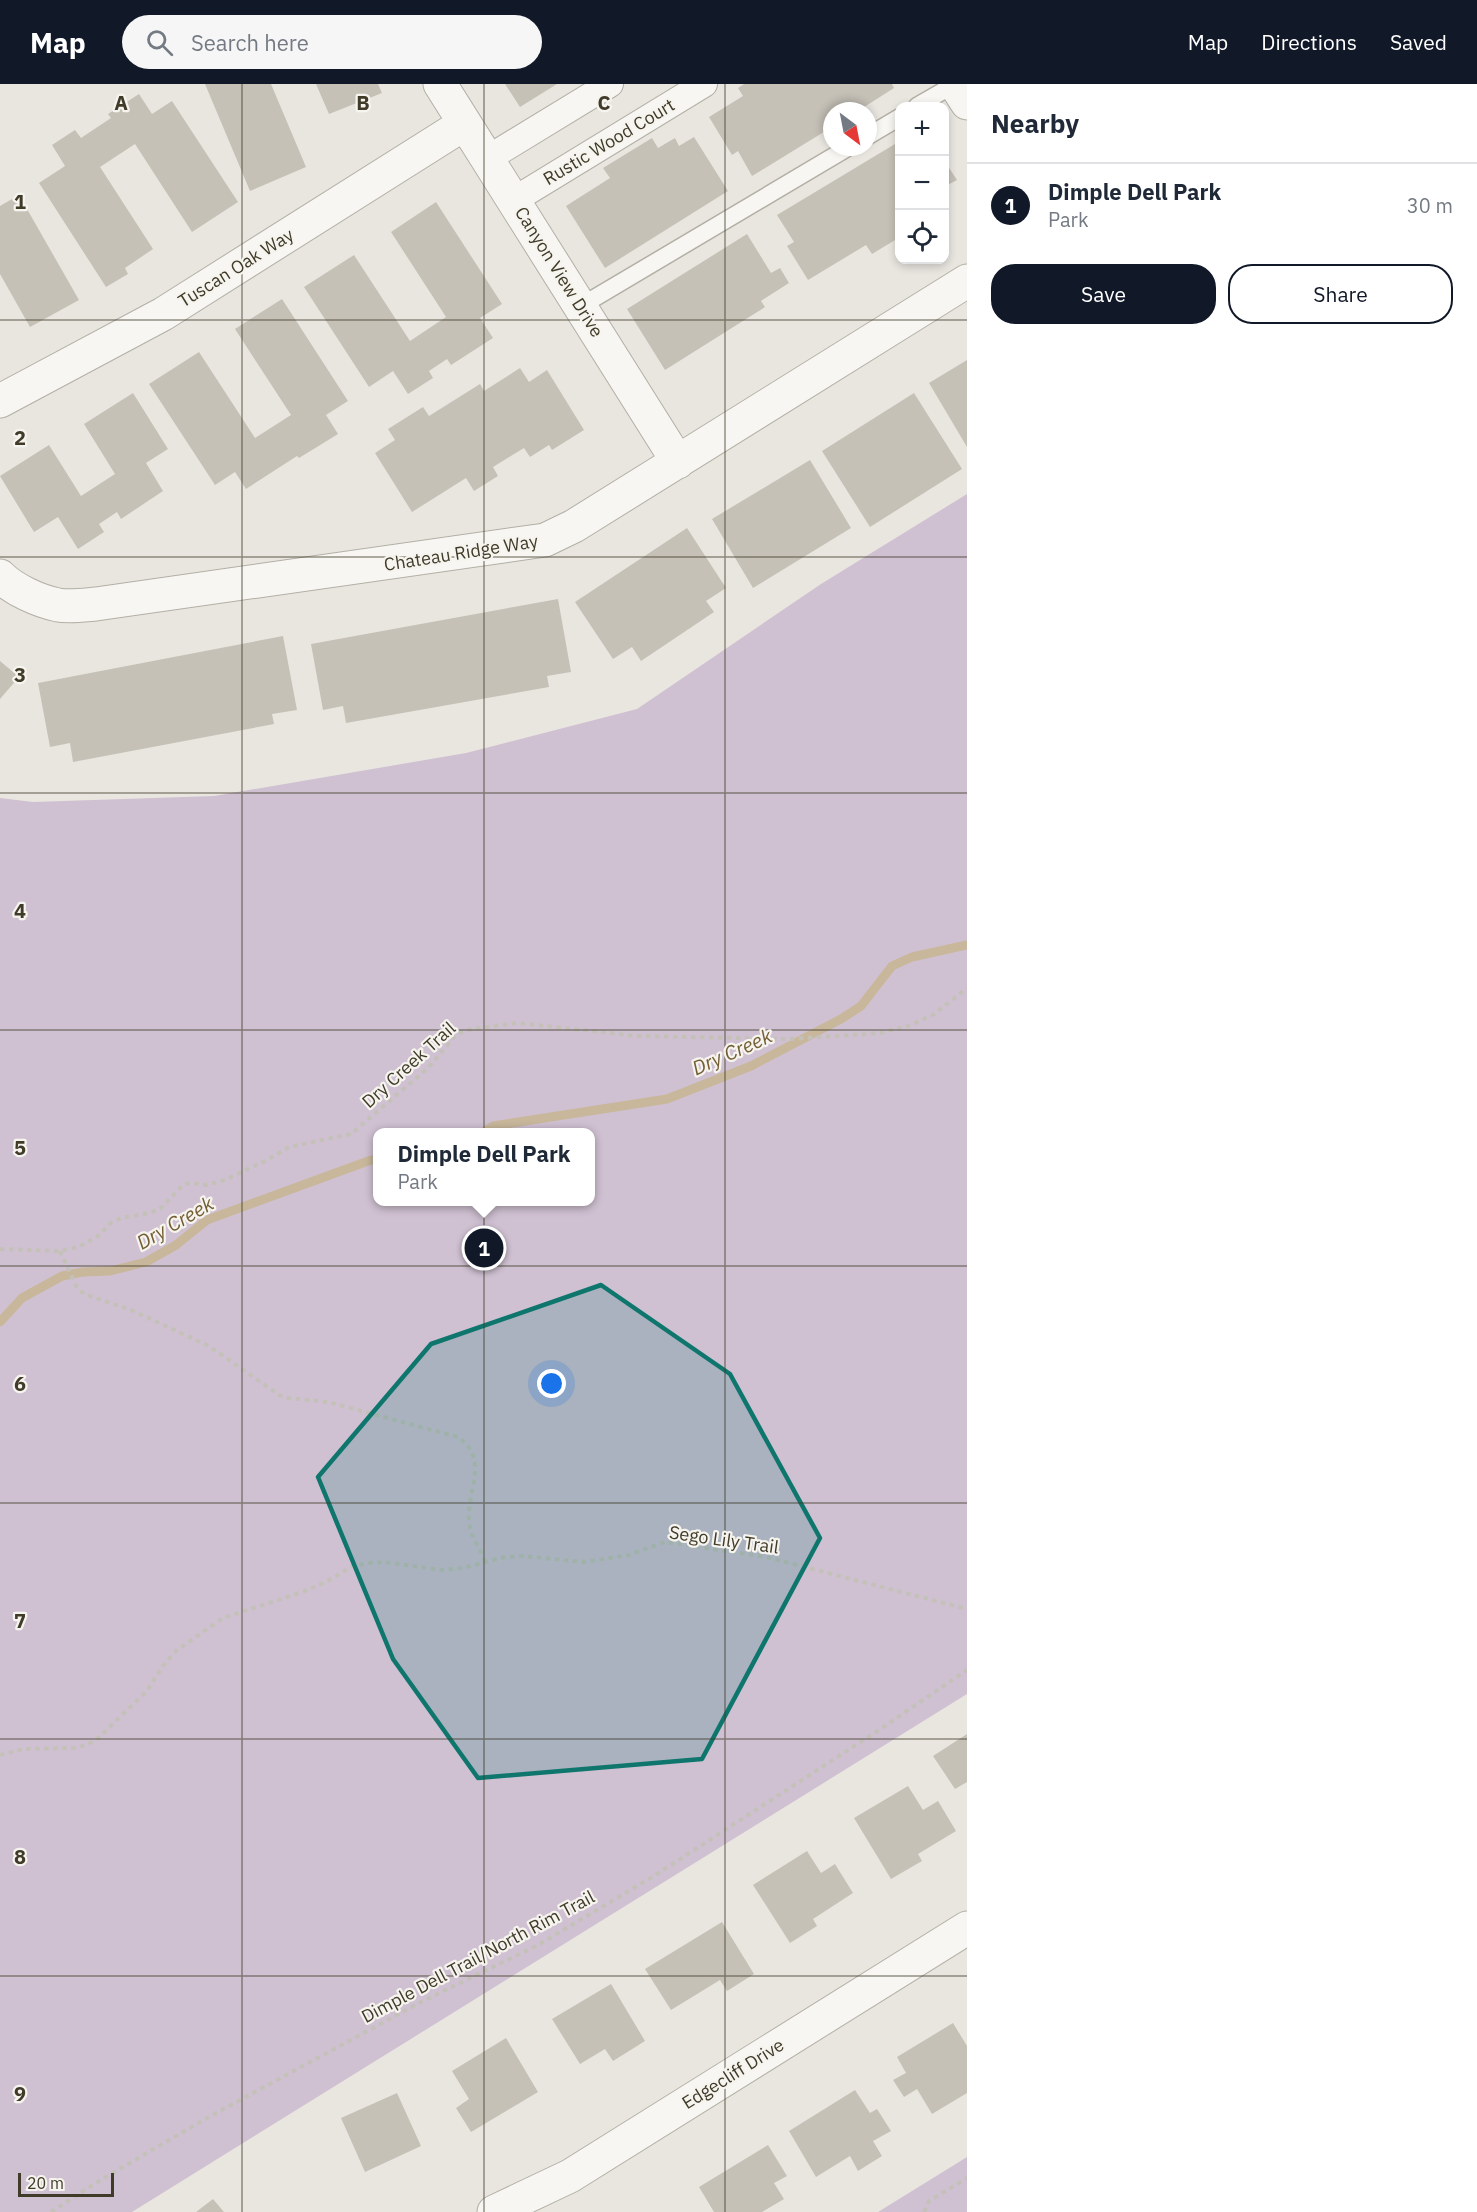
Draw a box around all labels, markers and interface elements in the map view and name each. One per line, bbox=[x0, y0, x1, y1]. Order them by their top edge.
search box bbox=[122, 15, 542, 69]
text: Map bbox=[30, 24, 86, 61]
icon: search bbox=[143, 26, 176, 59]
text: Search here bbox=[191, 28, 309, 57]
text: Map bbox=[1188, 28, 1228, 56]
text: Directions bbox=[1261, 28, 1357, 56]
text: Saved bbox=[1390, 28, 1447, 56]
text: A bbox=[114, 89, 128, 116]
text: B bbox=[356, 89, 370, 116]
street label: Rustic Wood Court bbox=[539, 94, 679, 190]
north arrow bbox=[823, 102, 877, 156]
map controls bbox=[895, 102, 949, 264]
button: + bbox=[895, 102, 949, 156]
text: Nearby bbox=[991, 106, 1079, 140]
button: − bbox=[895, 156, 949, 210]
text: Dimple Dell Park bbox=[1048, 177, 1221, 206]
text: 1 bbox=[14, 188, 26, 215]
text: 1 bbox=[1005, 192, 1017, 219]
text: 30 m bbox=[1407, 192, 1453, 219]
street label: Canyon View Drive bbox=[510, 202, 609, 341]
text: Park bbox=[1048, 206, 1088, 233]
button: locate bbox=[895, 210, 949, 264]
street label: Tuscan Oak Way bbox=[174, 223, 298, 312]
button: Save bbox=[991, 264, 1216, 324]
button: Share bbox=[1228, 264, 1453, 324]
text: 2 bbox=[14, 424, 26, 451]
street label: Chateau Ridge Way bbox=[382, 529, 540, 576]
text: 3 bbox=[14, 661, 26, 688]
text: 4 bbox=[14, 897, 26, 924]
street label: Dry Creek Trail bbox=[357, 1016, 460, 1113]
water label: Dry Creek bbox=[687, 1022, 777, 1081]
popup bbox=[373, 1128, 595, 1206]
text: 5 bbox=[14, 1134, 26, 1161]
text: Dimple Dell Park bbox=[397, 1139, 571, 1168]
text: Park bbox=[397, 1168, 438, 1195]
water label: Dry Creek bbox=[131, 1189, 219, 1256]
pin: 1 bbox=[464, 1226, 504, 1270]
your location bbox=[537, 1369, 566, 1398]
text: 6 bbox=[14, 1370, 26, 1397]
street label: Sego Lily Trail bbox=[668, 1520, 781, 1559]
text: 7 bbox=[14, 1607, 26, 1634]
text: 8 bbox=[14, 1843, 26, 1870]
street label: Dimple Dell Trail/North Rim Trail bbox=[357, 1885, 598, 2028]
street label: Edgecliff Drive bbox=[677, 2033, 788, 2114]
text: 9 bbox=[14, 2080, 26, 2107]
scale bar bbox=[18, 2170, 114, 2198]
text: 20 m bbox=[27, 2173, 64, 2193]

